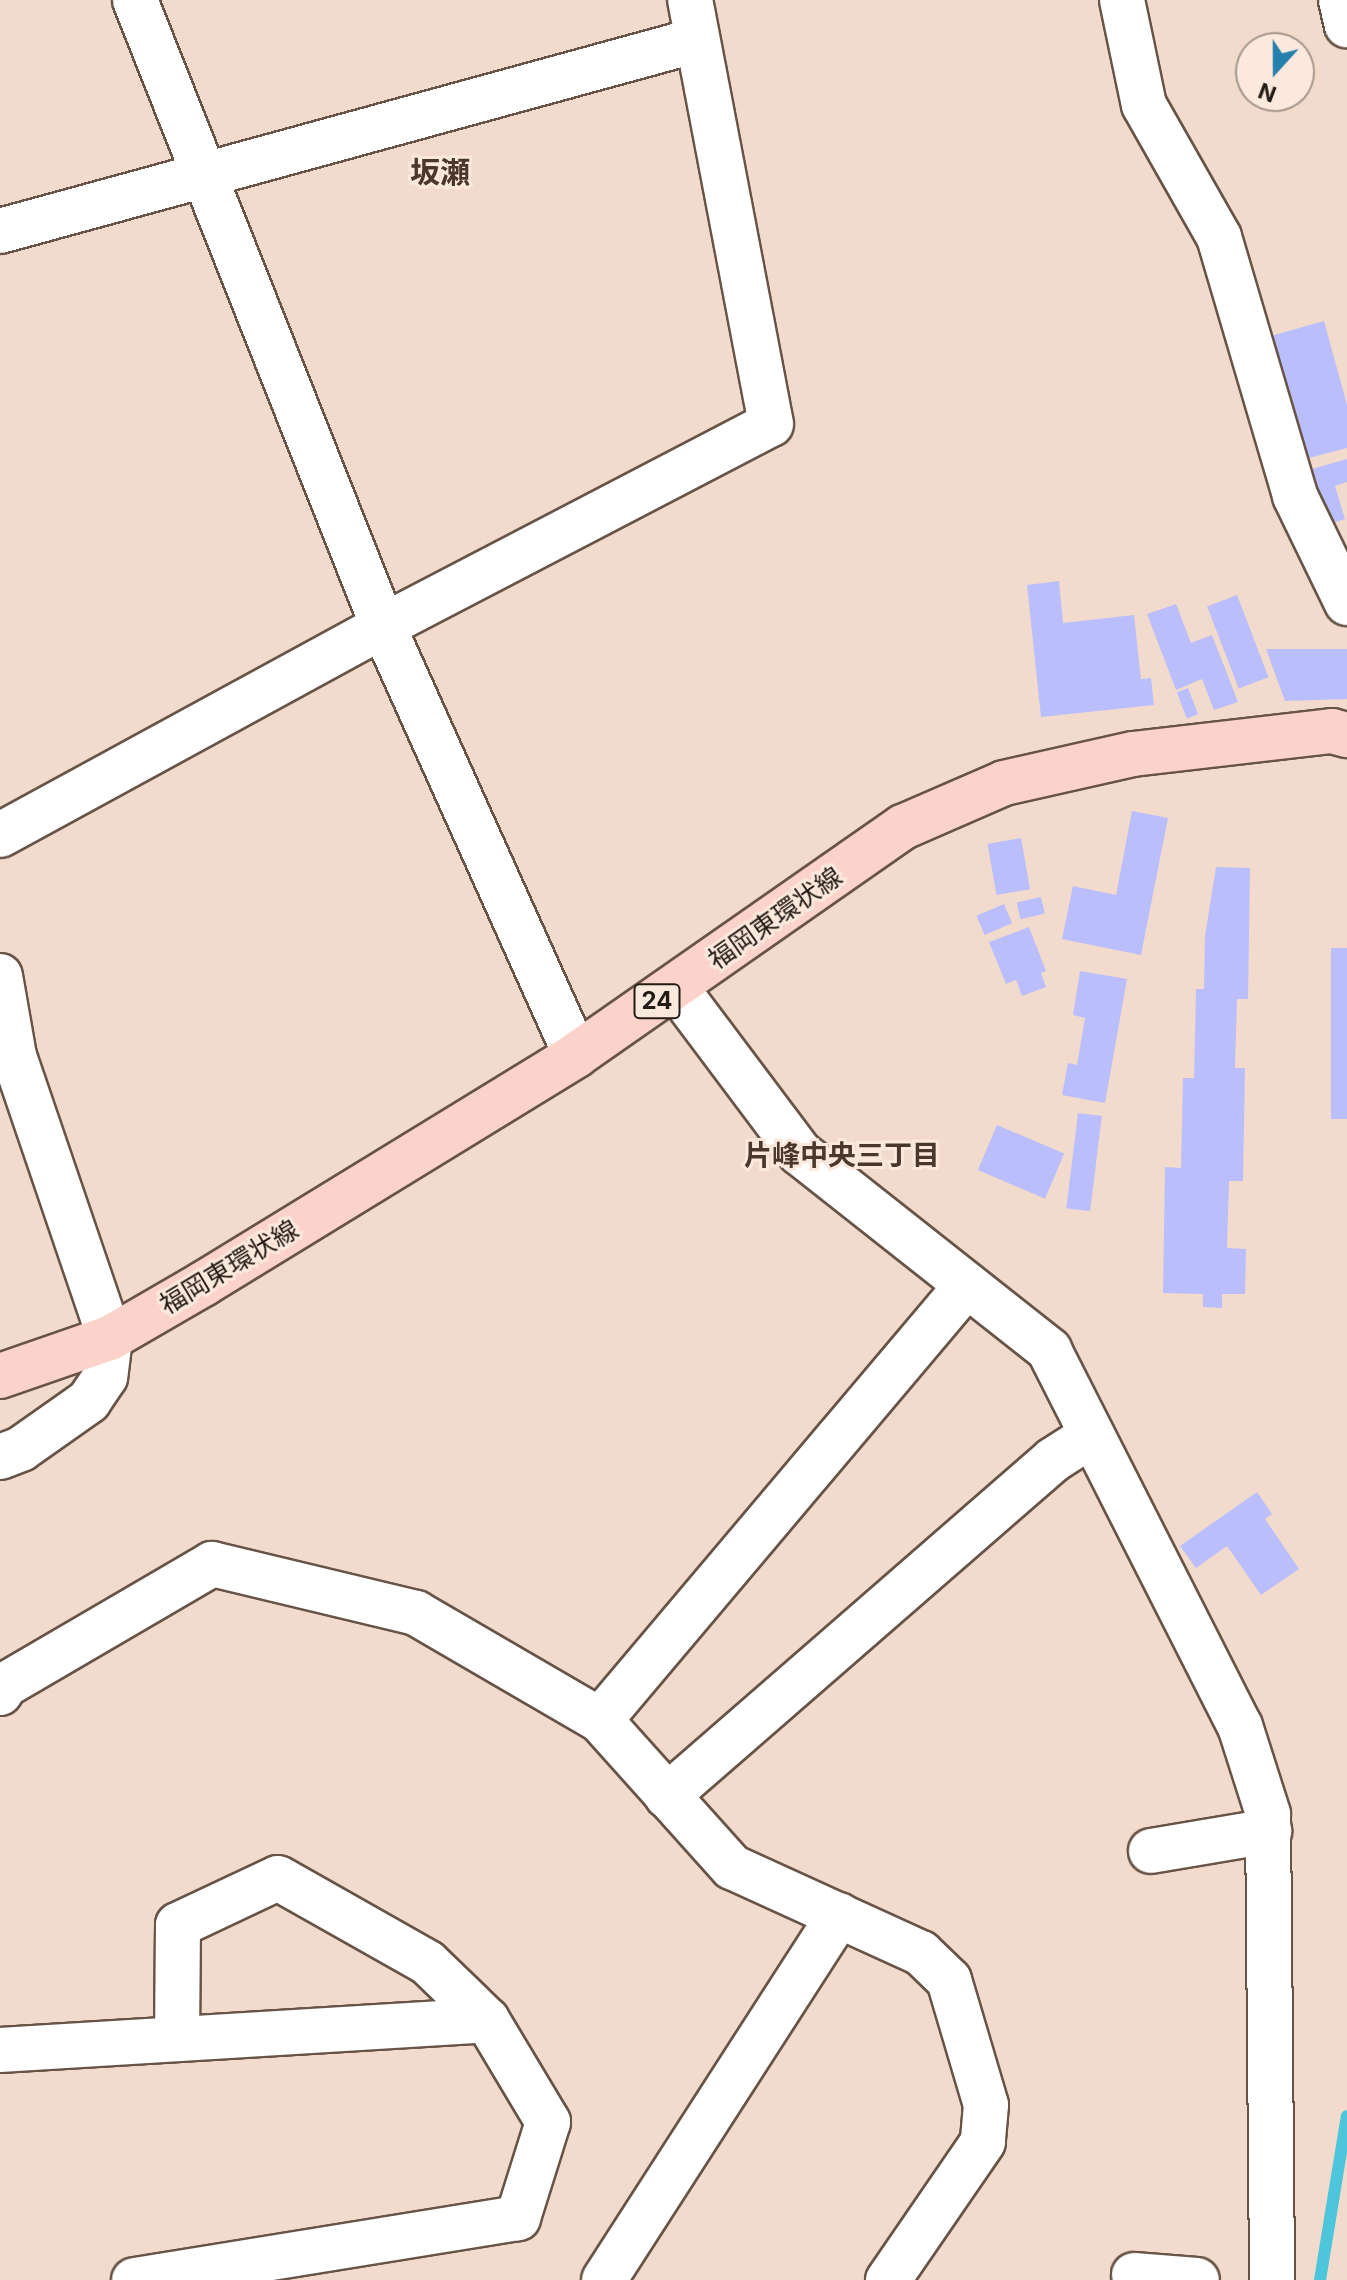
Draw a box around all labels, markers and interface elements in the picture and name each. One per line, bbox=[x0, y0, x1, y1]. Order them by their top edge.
north arrow bbox=[1235, 32, 1315, 112]
text: N bbox=[1255, 77, 1280, 108]
district label: 坂瀬 bbox=[410, 154, 470, 190]
street label: 福岡東環状線 bbox=[702, 860, 848, 976]
road number: 24 bbox=[633, 981, 681, 1021]
district label: 片峰中央三丁目 bbox=[744, 1138, 940, 1172]
street label: 福岡東環状線 bbox=[154, 1213, 304, 1321]

